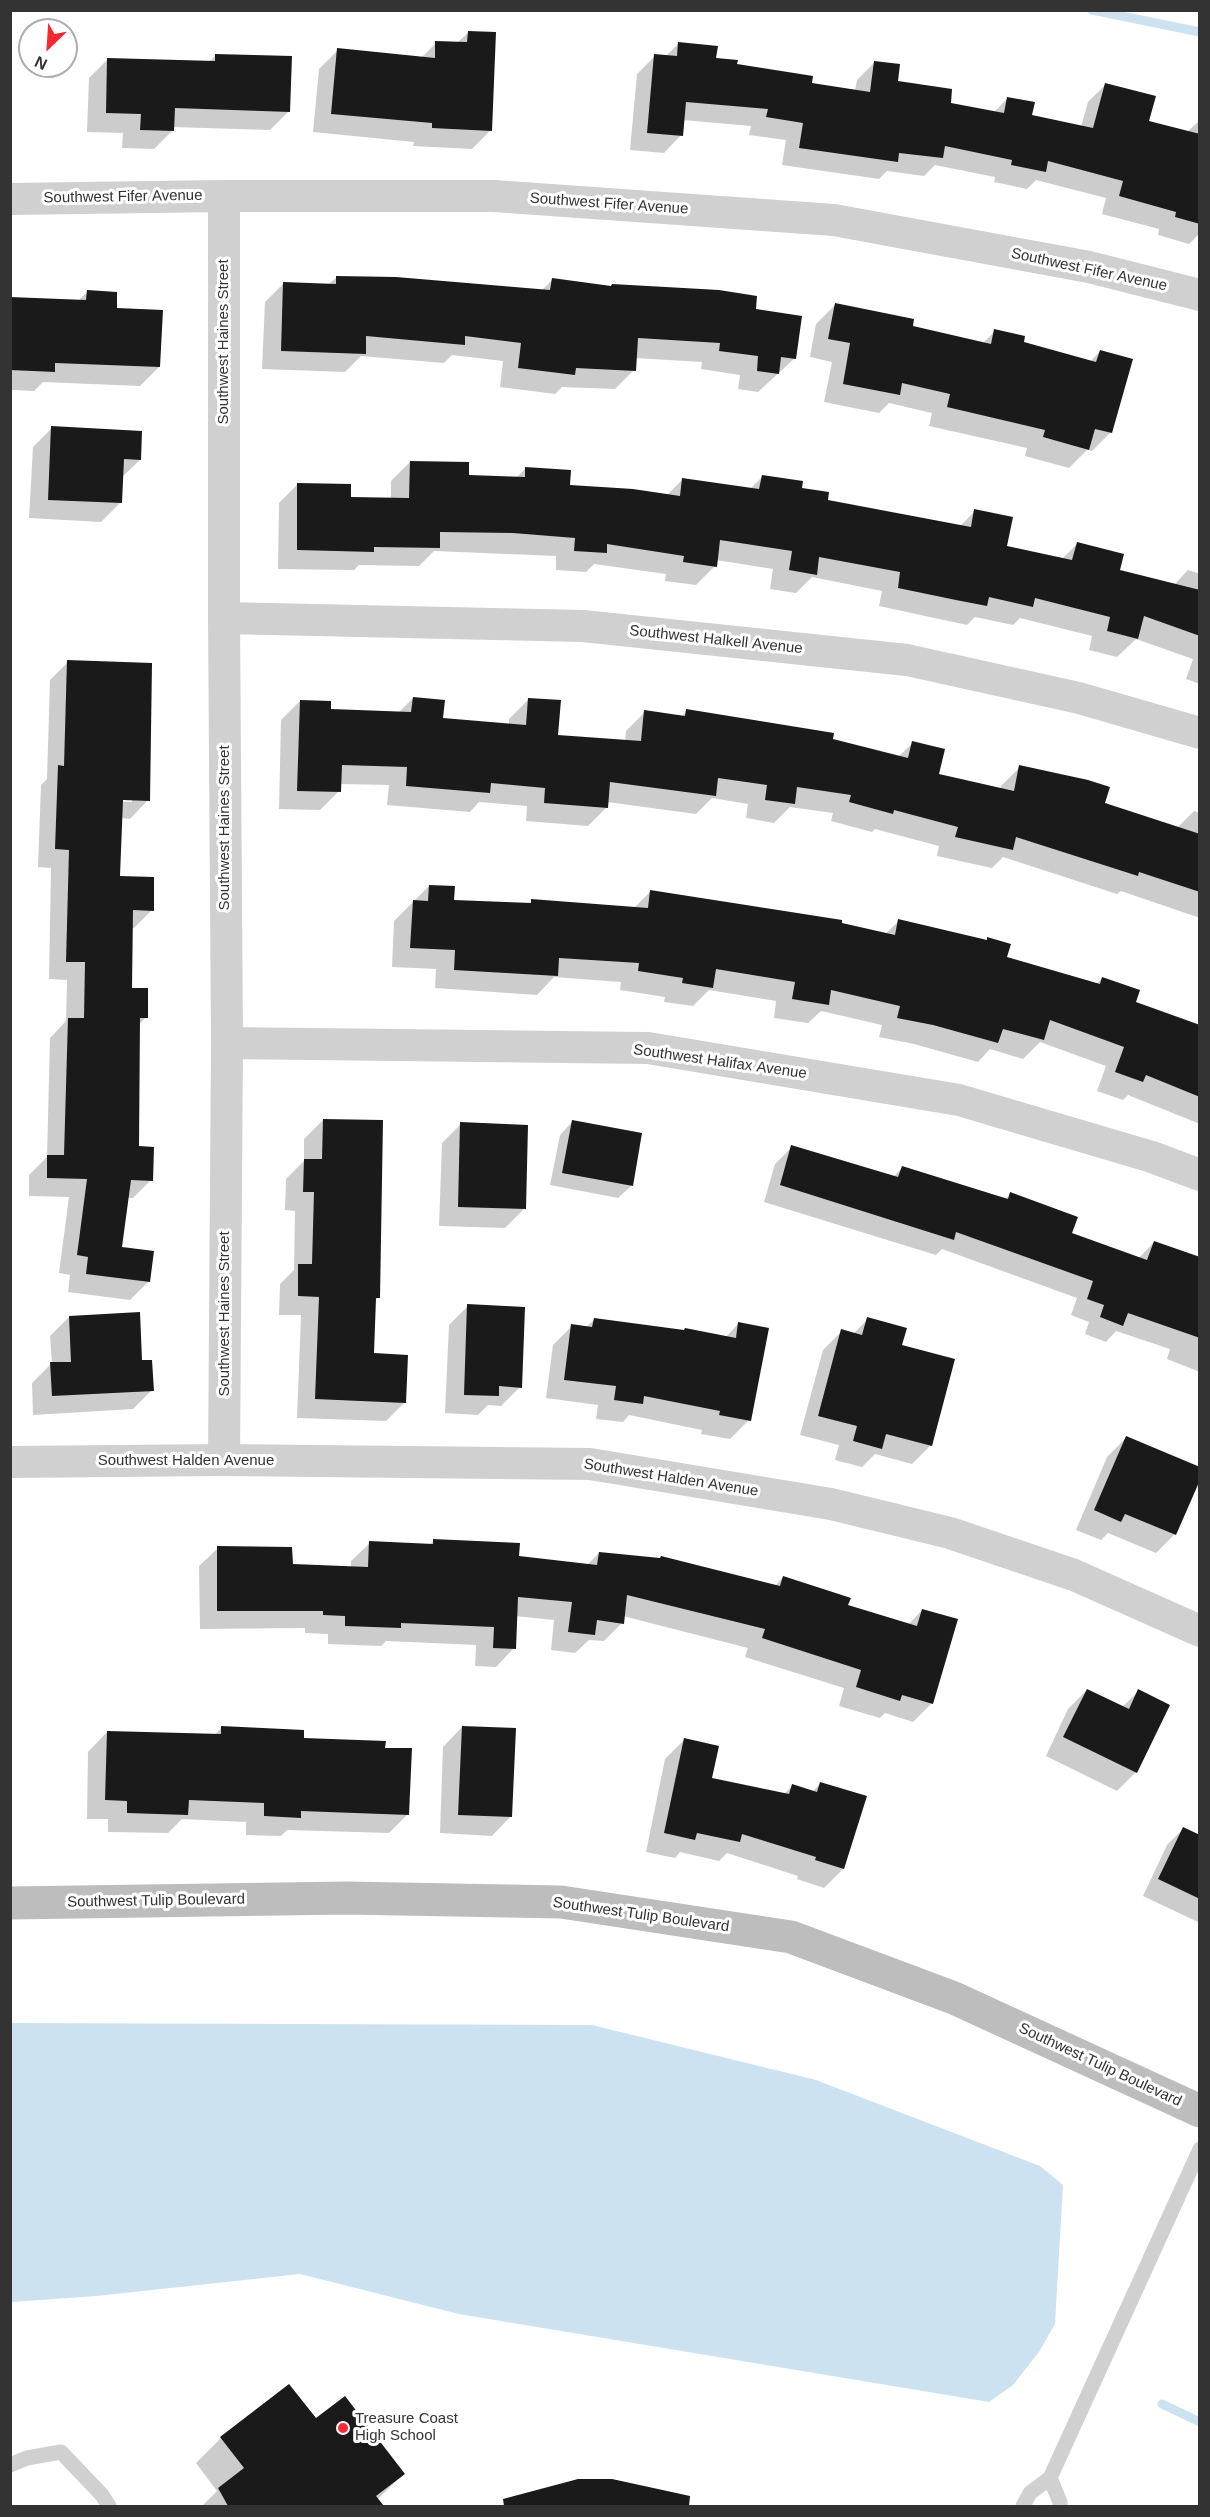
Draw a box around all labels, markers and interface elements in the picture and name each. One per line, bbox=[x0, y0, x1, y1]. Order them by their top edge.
north arrow bbox=[18, 18, 78, 78]
text: N bbox=[32, 53, 50, 73]
street label: Southwest Fifer Avenue bbox=[43, 187, 203, 207]
street label: Southwest Fifer Avenue bbox=[529, 189, 689, 219]
street label: Southwest Fifer Avenue bbox=[1009, 245, 1169, 295]
street label: Southwest Haines Street bbox=[215, 259, 233, 425]
street label: Southwest Halkell Avenue bbox=[629, 622, 803, 658]
street label: Southwest Haines Street bbox=[216, 745, 234, 911]
street label: Southwest Halifax Avenue bbox=[632, 1041, 808, 1083]
street label: Southwest Haines Street bbox=[216, 1231, 234, 1397]
street label: Southwest Halden Avenue bbox=[98, 1452, 274, 1470]
street label: Southwest Halden Avenue bbox=[582, 1455, 760, 1501]
street label: Southwest Tulip Boulevard bbox=[67, 1890, 245, 1912]
street label: Southwest Tulip Boulevard bbox=[552, 1894, 730, 1936]
street label: Southwest Tulip Boulevard bbox=[1016, 2019, 1184, 2111]
place label: Treasure Coast High School bbox=[355, 2410, 458, 2445]
marker: Treasure Coast High School bbox=[336, 2421, 350, 2435]

